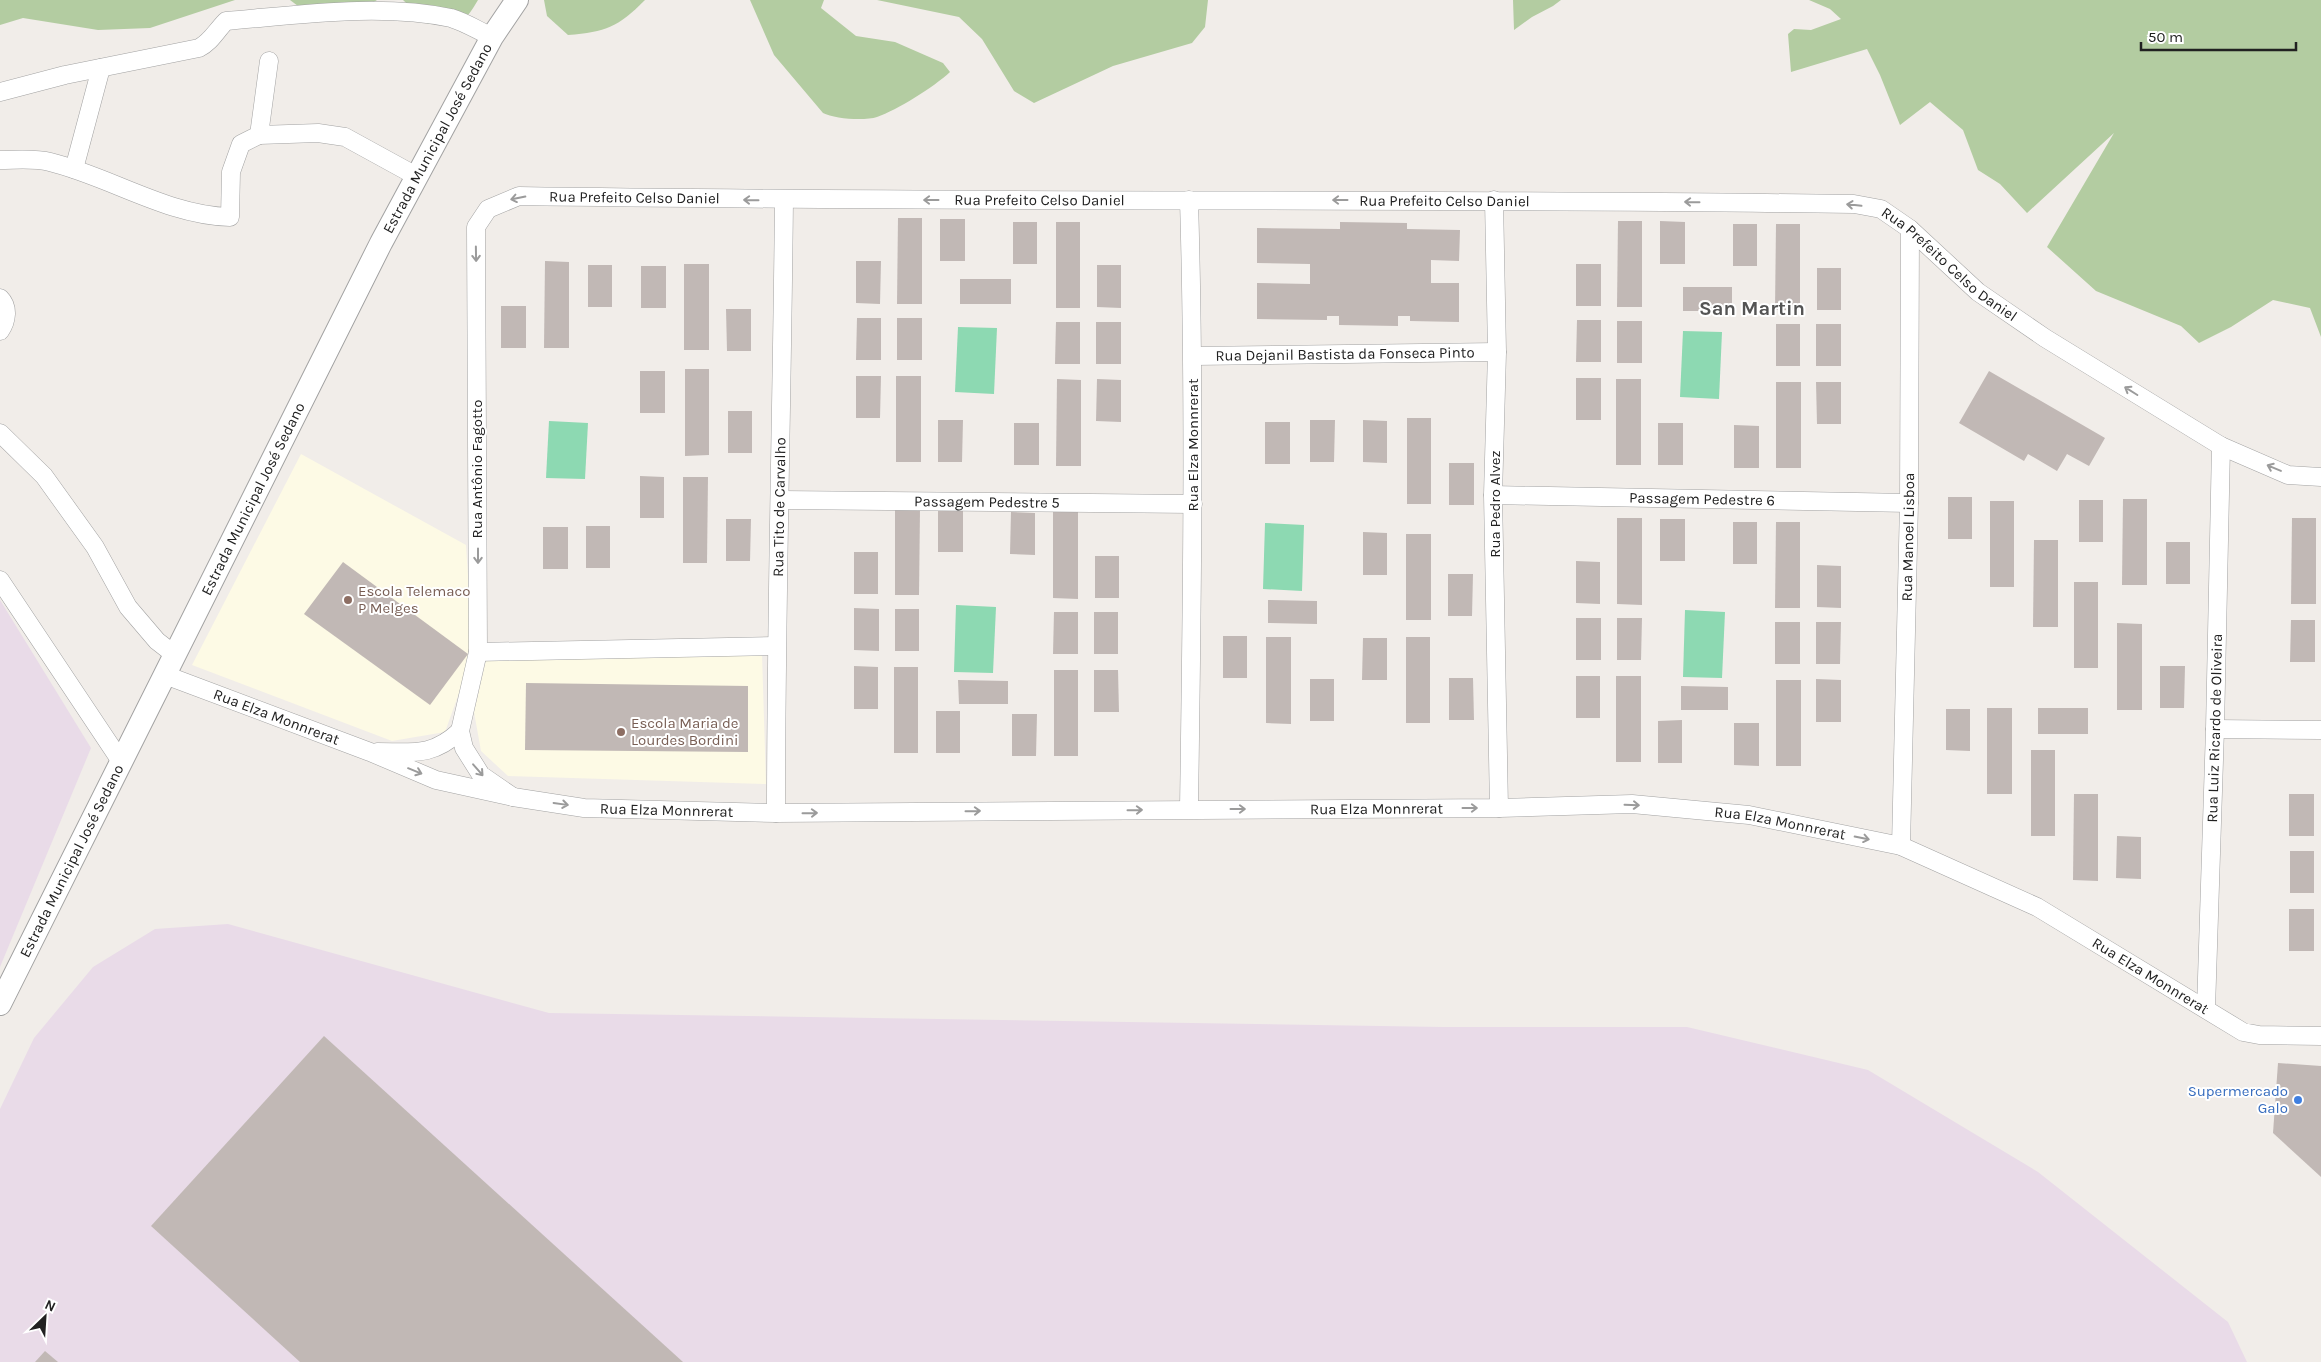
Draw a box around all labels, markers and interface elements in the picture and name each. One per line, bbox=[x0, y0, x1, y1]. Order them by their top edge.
scale bar bbox=[2141, 20, 2296, 52]
text: 50 m bbox=[2148, 28, 2183, 46]
street label: Estrada Municipal José Sedano bbox=[379, 40, 496, 236]
street label: Rua Prefeito Celso Daniel bbox=[549, 187, 720, 207]
street label: Rua Prefeito Celso Daniel bbox=[954, 191, 1125, 209]
street label: Rua Prefeito Celso Daniel bbox=[1359, 192, 1530, 210]
one-way arrow bbox=[511, 194, 527, 203]
one-way arrow bbox=[743, 195, 759, 205]
one-way arrow bbox=[923, 195, 939, 205]
one-way arrow bbox=[1332, 195, 1348, 205]
one-way arrow bbox=[1684, 197, 1700, 207]
one-way arrow bbox=[1847, 200, 1863, 210]
street label: Rua Prefeito Celso Daniel bbox=[1878, 203, 2021, 325]
one-way arrow bbox=[471, 246, 481, 262]
district label: San Martin bbox=[1699, 297, 1805, 320]
street label: Rua Dejanil Bastista da Fonseca Pinto bbox=[1215, 343, 1475, 365]
street label: Rua Elza Monnrerat bbox=[1184, 378, 1202, 512]
one-way arrow bbox=[2125, 385, 2139, 395]
street label: Estrada Municipal José Sedano bbox=[197, 399, 309, 598]
street label: Rua Antônio Fagotto bbox=[468, 400, 486, 538]
street label: Rua Tito de Carvalho bbox=[769, 437, 789, 577]
street label: Rua Pedro Alvez bbox=[1486, 450, 1504, 558]
one-way arrow bbox=[2267, 463, 2282, 473]
street label: Rua Manoel Lisboa bbox=[1898, 473, 1918, 602]
street label: Passagem Pedestre 6 bbox=[1629, 489, 1775, 509]
street label: Passagem Pedestre 5 bbox=[914, 492, 1060, 512]
one-way arrow bbox=[473, 548, 482, 564]
place label: Escola Telemaco P Melges bbox=[358, 582, 470, 617]
marker: Escola Telemaco P Melges bbox=[342, 594, 354, 606]
street label: Rua Luiz Ricardo de Oliveira bbox=[2203, 633, 2226, 823]
street label: Rua Elza Monnrerat bbox=[211, 685, 342, 749]
place label: Escola Maria de Lourdes Bordini bbox=[631, 714, 739, 749]
marker: Escola Maria de Lourdes Bordini bbox=[615, 726, 627, 738]
street label: Estrada Municipal José Sedano bbox=[16, 761, 127, 960]
one-way arrow bbox=[472, 764, 483, 777]
one-way arrow bbox=[407, 767, 422, 776]
one-way arrow bbox=[552, 799, 568, 809]
street label: Rua Elza Monnrerat bbox=[600, 799, 734, 821]
street label: Rua Elza Monnrerat bbox=[1310, 799, 1444, 818]
one-way arrow bbox=[1624, 800, 1640, 809]
one-way arrow bbox=[1462, 803, 1478, 813]
street label: Rua Elza Monnrerat bbox=[1714, 803, 1848, 844]
one-way arrow bbox=[1229, 804, 1245, 814]
one-way arrow bbox=[1127, 805, 1143, 814]
one-way arrow bbox=[964, 806, 981, 816]
one-way arrow bbox=[802, 808, 818, 818]
one-way arrow bbox=[1854, 834, 1870, 843]
street label: Rua Elza Monnrerat bbox=[2089, 934, 2212, 1018]
place label: Supermercado Galo bbox=[2188, 1082, 2288, 1117]
marker: Supermercado Galo bbox=[2292, 1094, 2304, 1106]
north arrow bbox=[20, 1292, 70, 1342]
text: N bbox=[42, 1296, 58, 1315]

